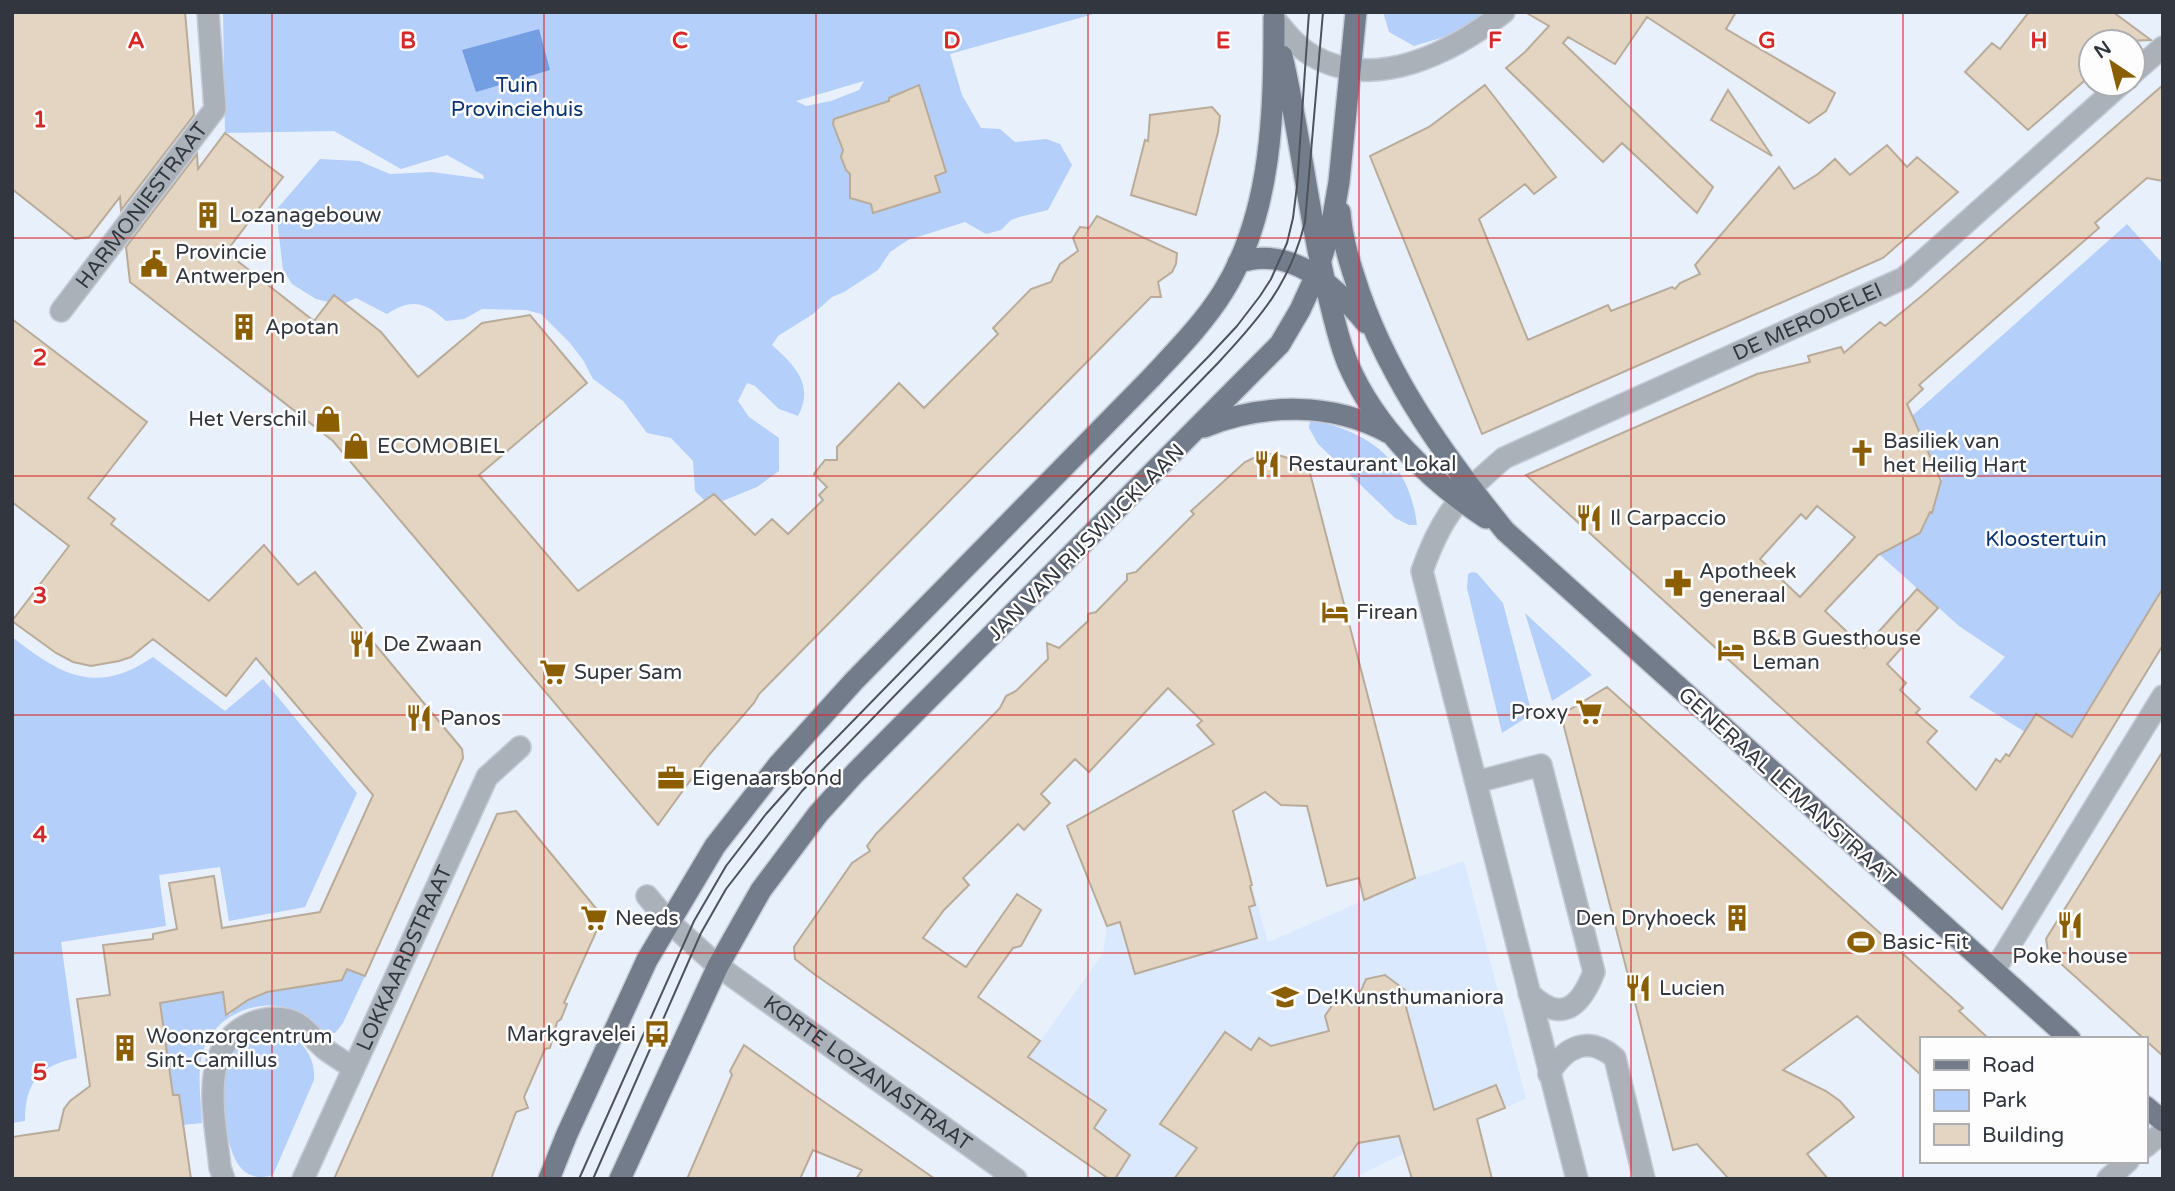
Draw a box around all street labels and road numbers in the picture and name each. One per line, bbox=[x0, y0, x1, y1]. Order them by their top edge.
street label: HARMONIESTRAAT bbox=[71, 117, 213, 294]
street label: DE MERODELEI bbox=[1729, 278, 1886, 366]
street label: JAN VAN RIJSWIJCKLAAN bbox=[983, 439, 1190, 646]
street label: GENERAAL LEMANSTRAAT bbox=[1673, 682, 1901, 891]
street label: LOKKAARDSTRAAT bbox=[351, 862, 458, 1055]
street label: KORTE LOZANASTRAAT bbox=[758, 991, 977, 1157]

